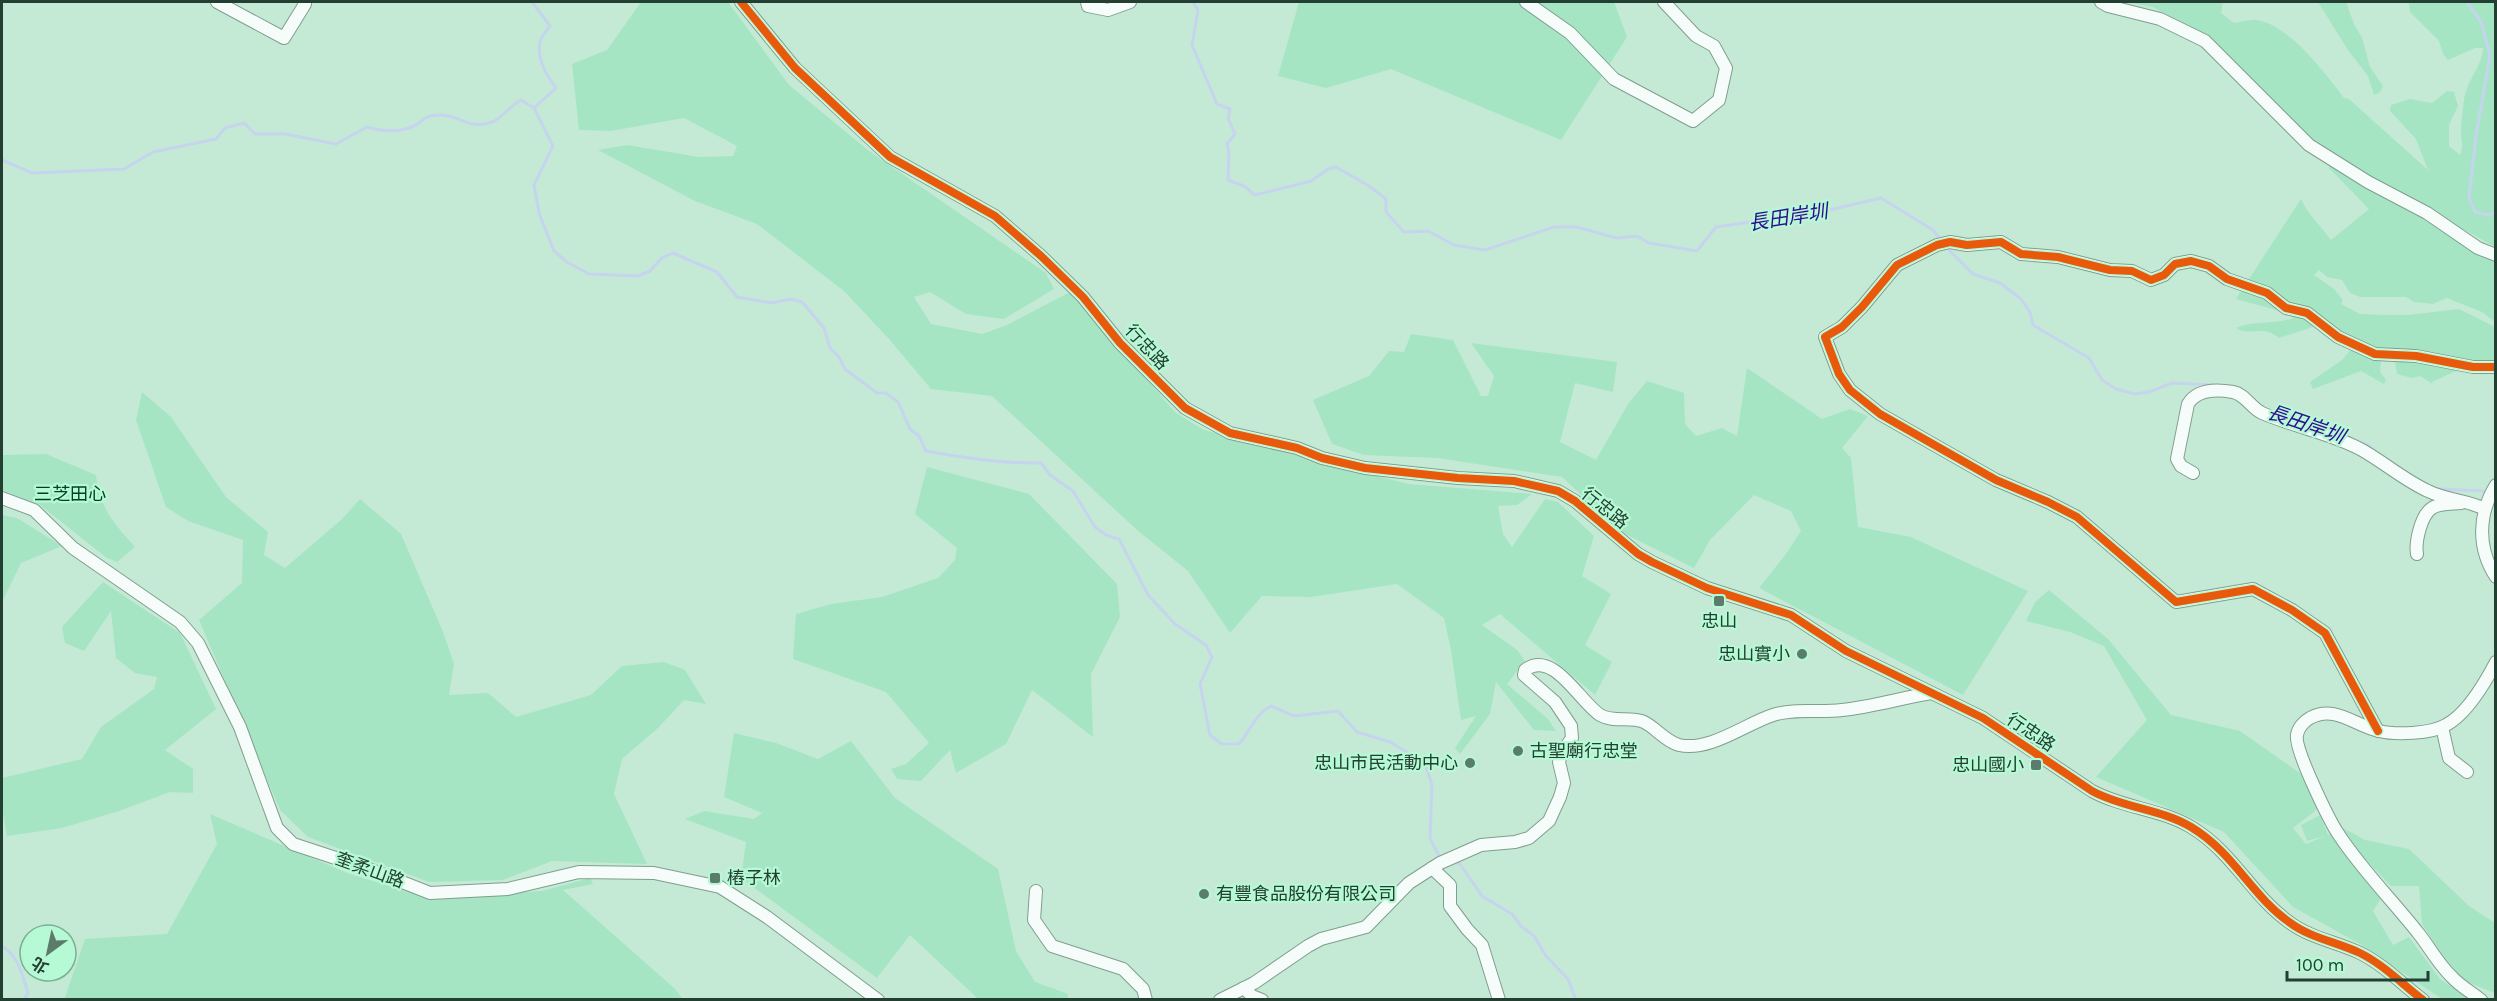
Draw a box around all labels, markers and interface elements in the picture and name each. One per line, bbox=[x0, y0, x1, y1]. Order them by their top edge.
water label: 長田岸圳 bbox=[1747, 199, 1832, 235]
street label: 行忠路 bbox=[1121, 320, 1173, 374]
water label: 長田岸圳 bbox=[2264, 401, 2350, 449]
street label: 行忠路 bbox=[1577, 482, 1633, 534]
park label: 三芝田心 bbox=[34, 483, 106, 505]
marker: 忠山 bbox=[1712, 594, 1726, 608]
place label: 忠山 bbox=[1701, 610, 1737, 632]
place label: 忠山實小 bbox=[1718, 643, 1790, 665]
marker: 忠山實小 bbox=[1795, 647, 1809, 661]
street label: 行忠路 bbox=[2002, 708, 2060, 756]
place label: 古聖廟行忠堂 bbox=[1530, 740, 1638, 762]
marker: 古聖廟行忠堂 bbox=[1511, 744, 1525, 758]
place label: 忠山市民活動中心 bbox=[1314, 752, 1458, 774]
place label: 忠山國小 bbox=[1952, 754, 2024, 776]
marker: 忠山市民活動中心 bbox=[1463, 756, 1477, 770]
marker: 忠山國小 bbox=[2029, 758, 2043, 772]
street label: 奎柔山路 bbox=[332, 847, 408, 893]
place label: 樁子林 bbox=[727, 867, 781, 889]
marker: 樁子林 bbox=[708, 871, 722, 885]
place label: 有豐食品股份有限公司 bbox=[1216, 883, 1396, 905]
marker: 有豐食品股份有限公司 bbox=[1197, 887, 1211, 901]
north arrow bbox=[18, 923, 78, 983]
scale bar bbox=[2287, 944, 2428, 982]
text: 北 bbox=[28, 953, 52, 977]
text: 100 m bbox=[2296, 954, 2344, 976]

